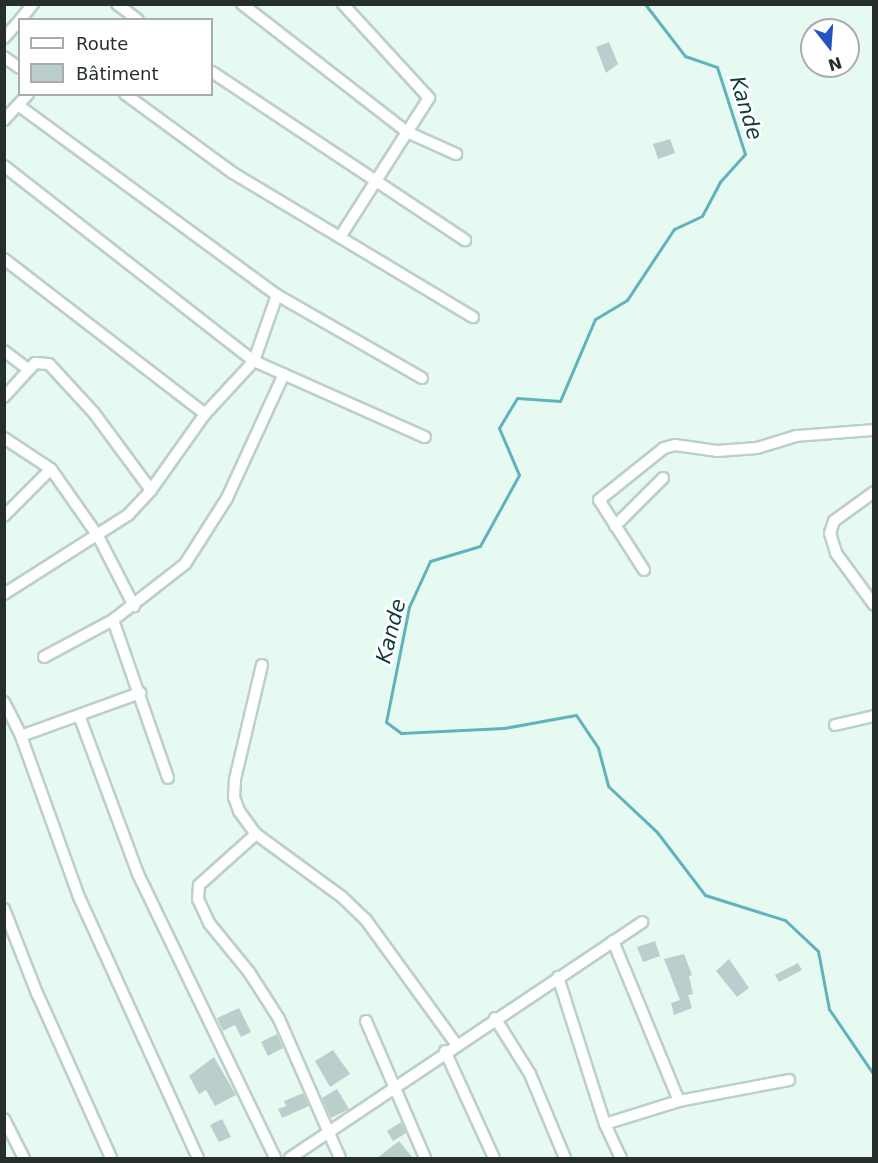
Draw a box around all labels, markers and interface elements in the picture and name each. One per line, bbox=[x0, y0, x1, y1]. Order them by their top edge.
legend bbox=[18, 18, 213, 96]
north arrow bbox=[800, 18, 860, 78]
text: Route bbox=[76, 33, 128, 54]
text: N bbox=[826, 53, 844, 75]
text: Bâtiment bbox=[76, 63, 159, 84]
water label: Kande bbox=[724, 73, 768, 143]
water label: Kande bbox=[371, 596, 411, 666]

